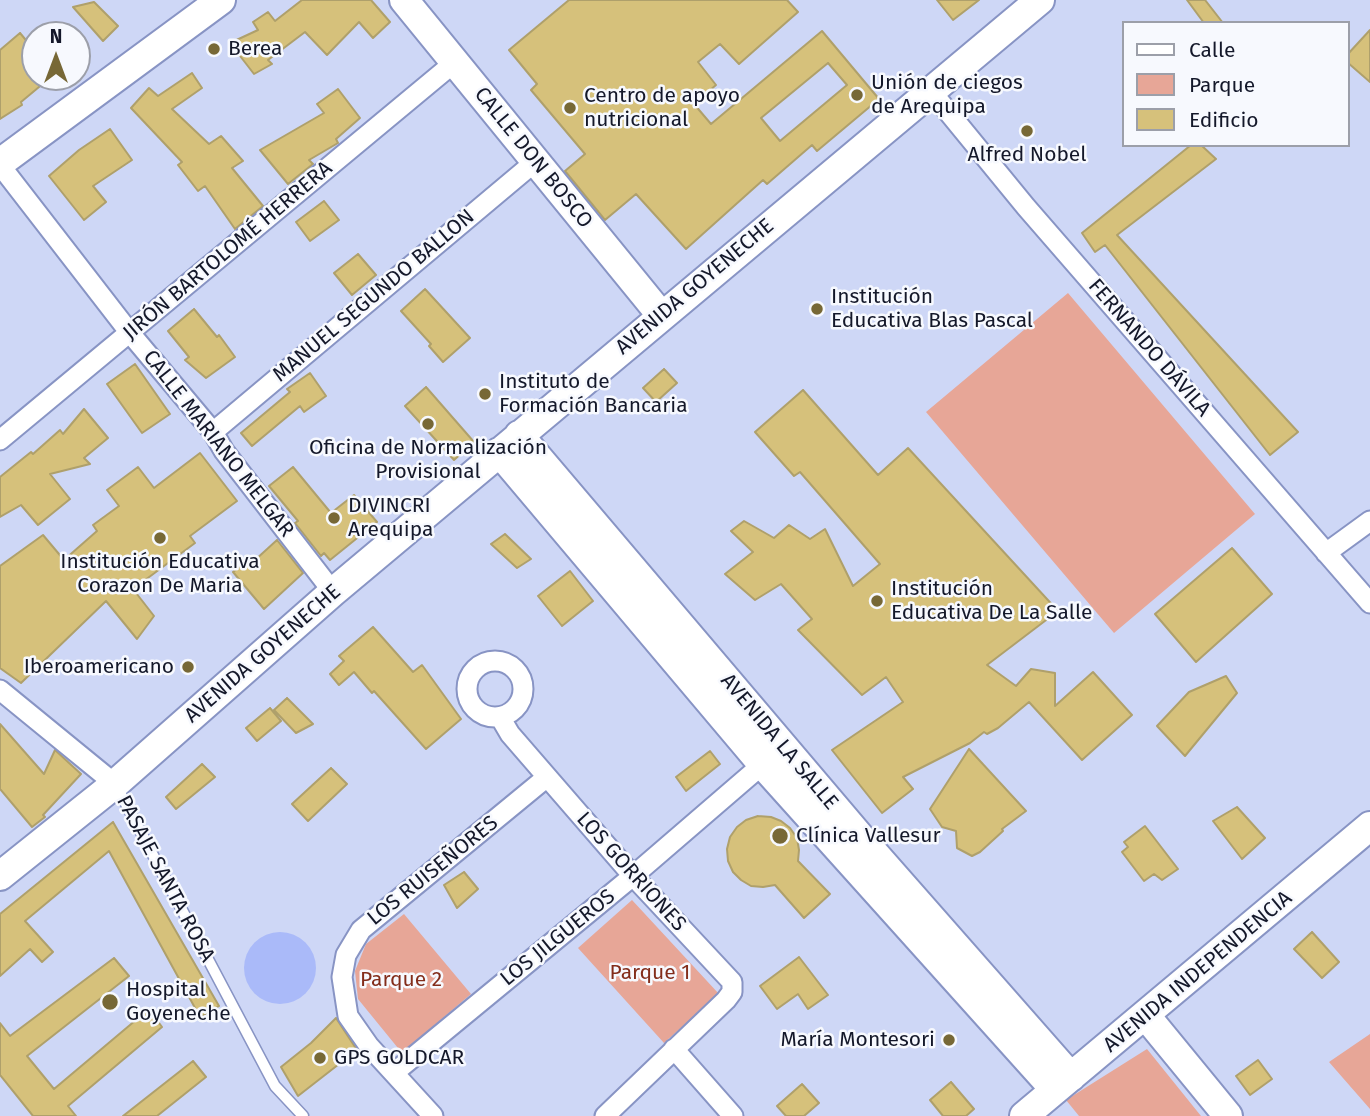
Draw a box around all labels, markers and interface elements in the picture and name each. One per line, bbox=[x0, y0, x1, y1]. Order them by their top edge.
north arrow bbox=[21, 21, 91, 91]
legend bbox=[1122, 21, 1349, 147]
text: N bbox=[50, 25, 62, 48]
place label: Berea bbox=[228, 36, 282, 62]
text: Calle bbox=[1189, 37, 1235, 63]
marker: Berea bbox=[206, 41, 222, 57]
place label: Unión de ciegos de Arequipa bbox=[871, 70, 1023, 120]
text: Parque bbox=[1189, 72, 1255, 98]
street label: CALLE DON BOSCO bbox=[468, 82, 598, 234]
place label: Centro de apoyo nutricional bbox=[584, 83, 740, 133]
marker: Unión de ciegos de Arequipa bbox=[849, 87, 865, 103]
marker: Centro de apoyo nutricional bbox=[562, 100, 578, 116]
text: Edificio bbox=[1189, 107, 1259, 133]
marker: Alfred Nobel bbox=[1019, 123, 1035, 139]
place label: Alfred Nobel bbox=[968, 142, 1086, 168]
street label: JIRÓN BARTOLOMÉ HERRERA bbox=[118, 156, 338, 346]
street label: MANUEL SEGUNDO BALLON bbox=[268, 204, 480, 388]
street label: AVENIDA GOYENECHE bbox=[611, 214, 779, 360]
street label: FERNANDO DÁVILA bbox=[1082, 274, 1216, 422]
place label: Institución Educativa Blas Pascal bbox=[831, 284, 1033, 334]
marker: Institución Educativa Blas Pascal bbox=[809, 301, 825, 317]
street label: CALLE MARIANO MELGAR bbox=[137, 345, 299, 543]
place label: Instituto de Formación Bancaria bbox=[499, 369, 688, 419]
marker: Instituto de Formación Bancaria bbox=[477, 386, 493, 402]
marker: Oficina de Normalización Provisional bbox=[420, 416, 436, 432]
place label: Oficina de Normalización Provisional bbox=[309, 435, 547, 485]
place label: DIVINCRI Arequipa bbox=[348, 493, 433, 543]
marker: DIVINCRI Arequipa bbox=[326, 510, 342, 526]
marker: Institución Educativa Corazon De Maria bbox=[152, 530, 168, 546]
place label: Institución Educativa Corazon De Maria bbox=[60, 549, 260, 599]
place label: Institución Educativa De La Salle bbox=[891, 576, 1092, 626]
street label: AVENIDA GOYENECHE bbox=[180, 579, 346, 729]
marker: Institución Educativa De La Salle bbox=[869, 593, 885, 609]
place label: Iberoamericano bbox=[24, 654, 174, 680]
marker: Iberoamericano bbox=[180, 659, 196, 675]
street label: AVENIDA LA SALLE bbox=[715, 669, 843, 815]
street label: PASAJE SANTA ROSA bbox=[110, 791, 220, 967]
street label: LOS GORRIONES bbox=[571, 807, 691, 937]
street label: LOS RUISEÑORES bbox=[363, 811, 503, 931]
place label: Clínica Vallesur bbox=[796, 823, 941, 849]
marker: Clínica Vallesur bbox=[770, 826, 790, 846]
street label: LOS JILGUEROS bbox=[496, 884, 620, 992]
street label: AVENIDA INDEPENDENCIA bbox=[1099, 886, 1297, 1058]
park label: Parque 1 bbox=[610, 960, 690, 986]
park label: Parque 2 bbox=[360, 967, 442, 993]
place label: Hospital Goyeneche bbox=[126, 977, 231, 1027]
marker: Hospital Goyeneche bbox=[100, 992, 120, 1012]
place label: María Montesori bbox=[781, 1027, 935, 1053]
marker: María Montesori bbox=[941, 1032, 957, 1048]
place label: GPS GOLDCAR bbox=[334, 1045, 464, 1071]
marker: GPS GOLDCAR bbox=[312, 1050, 328, 1066]

